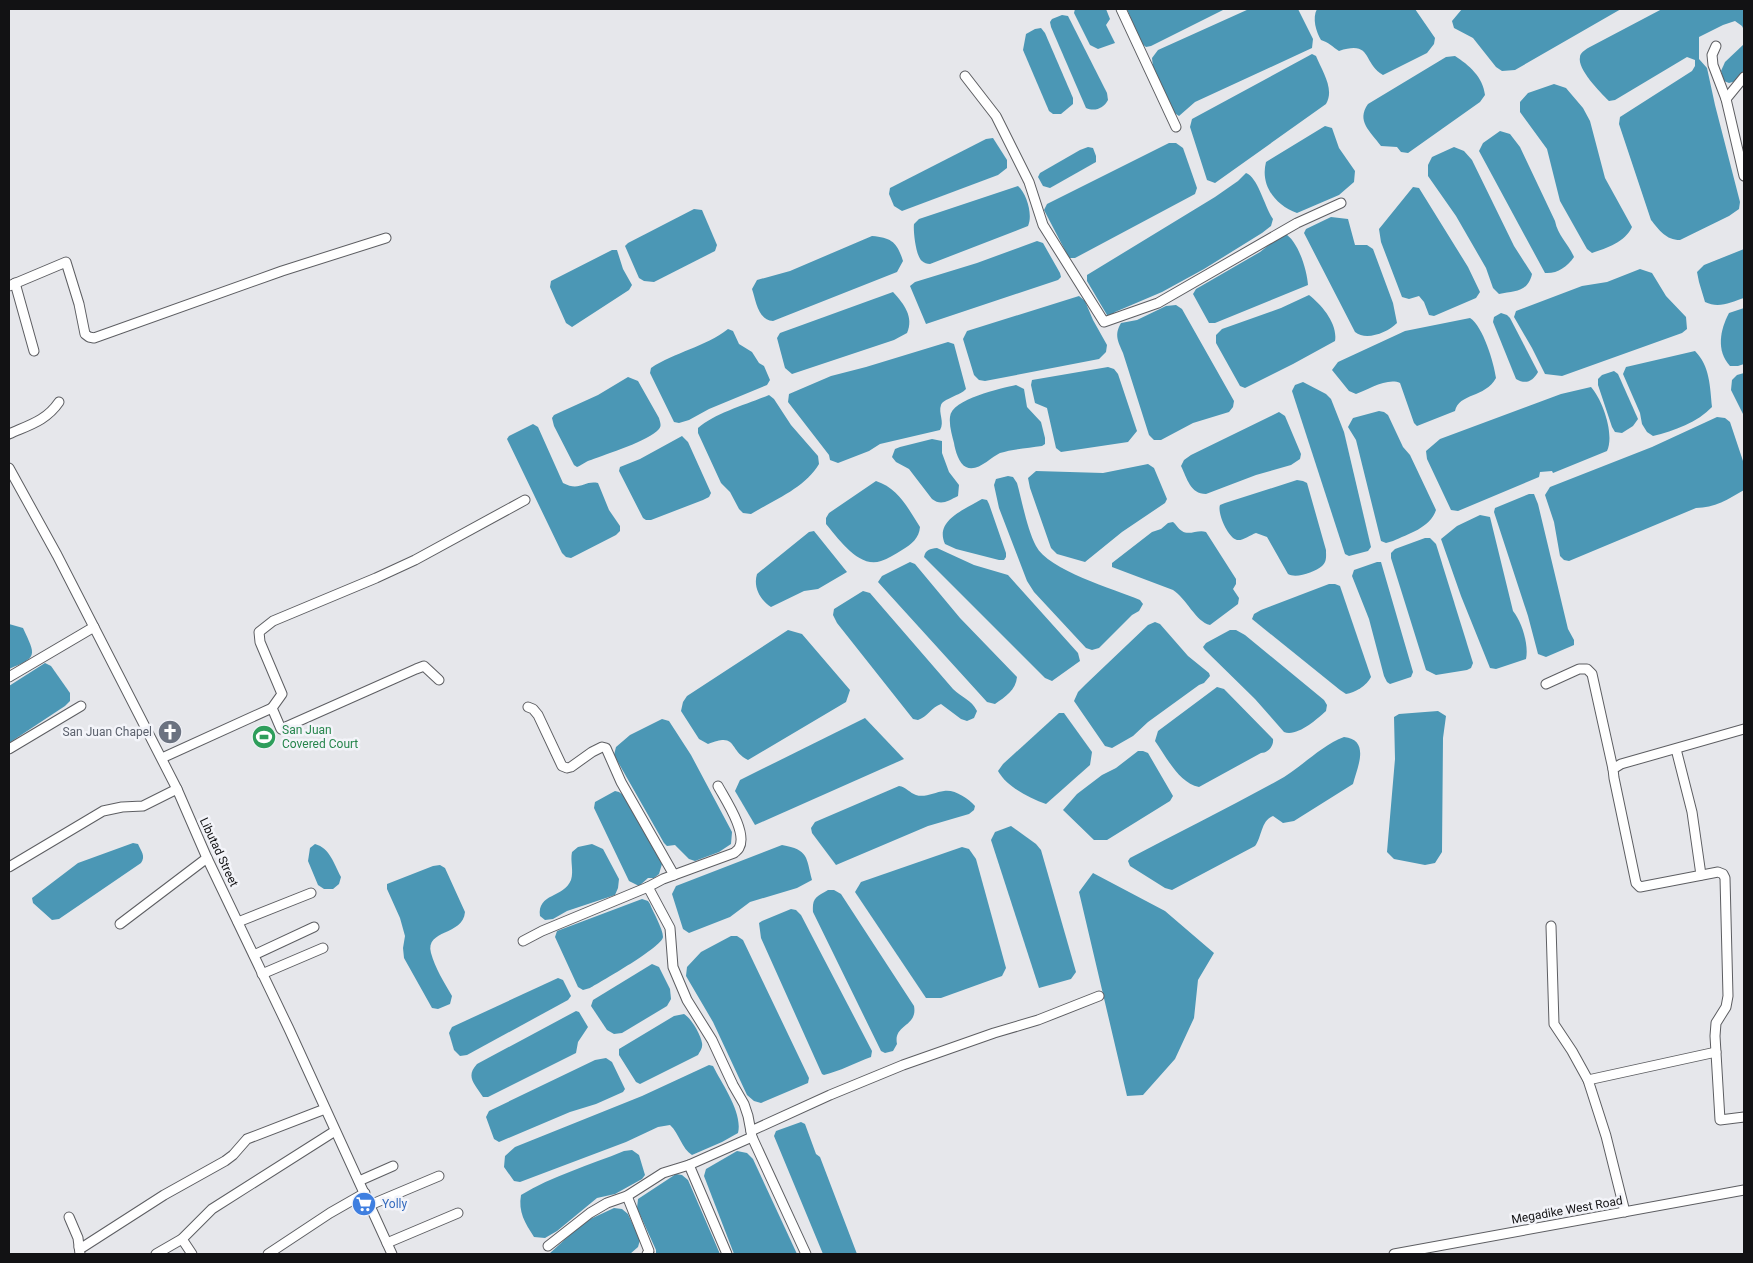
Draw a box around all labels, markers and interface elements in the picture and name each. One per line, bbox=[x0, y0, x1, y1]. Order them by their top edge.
church icon: San Juan Chapel bbox=[157, 719, 183, 745]
place label: San Juan Covered Court bbox=[282, 723, 358, 751]
sports icon: San Juan Covered Court bbox=[251, 724, 277, 750]
place label: San Juan Chapel bbox=[62, 725, 152, 739]
street label: Libutad Street bbox=[197, 815, 241, 889]
supermarket icon: Yolly bbox=[351, 1191, 377, 1217]
street label: Megadike West Road bbox=[1510, 1193, 1624, 1227]
place label: Yolly bbox=[382, 1197, 408, 1211]

